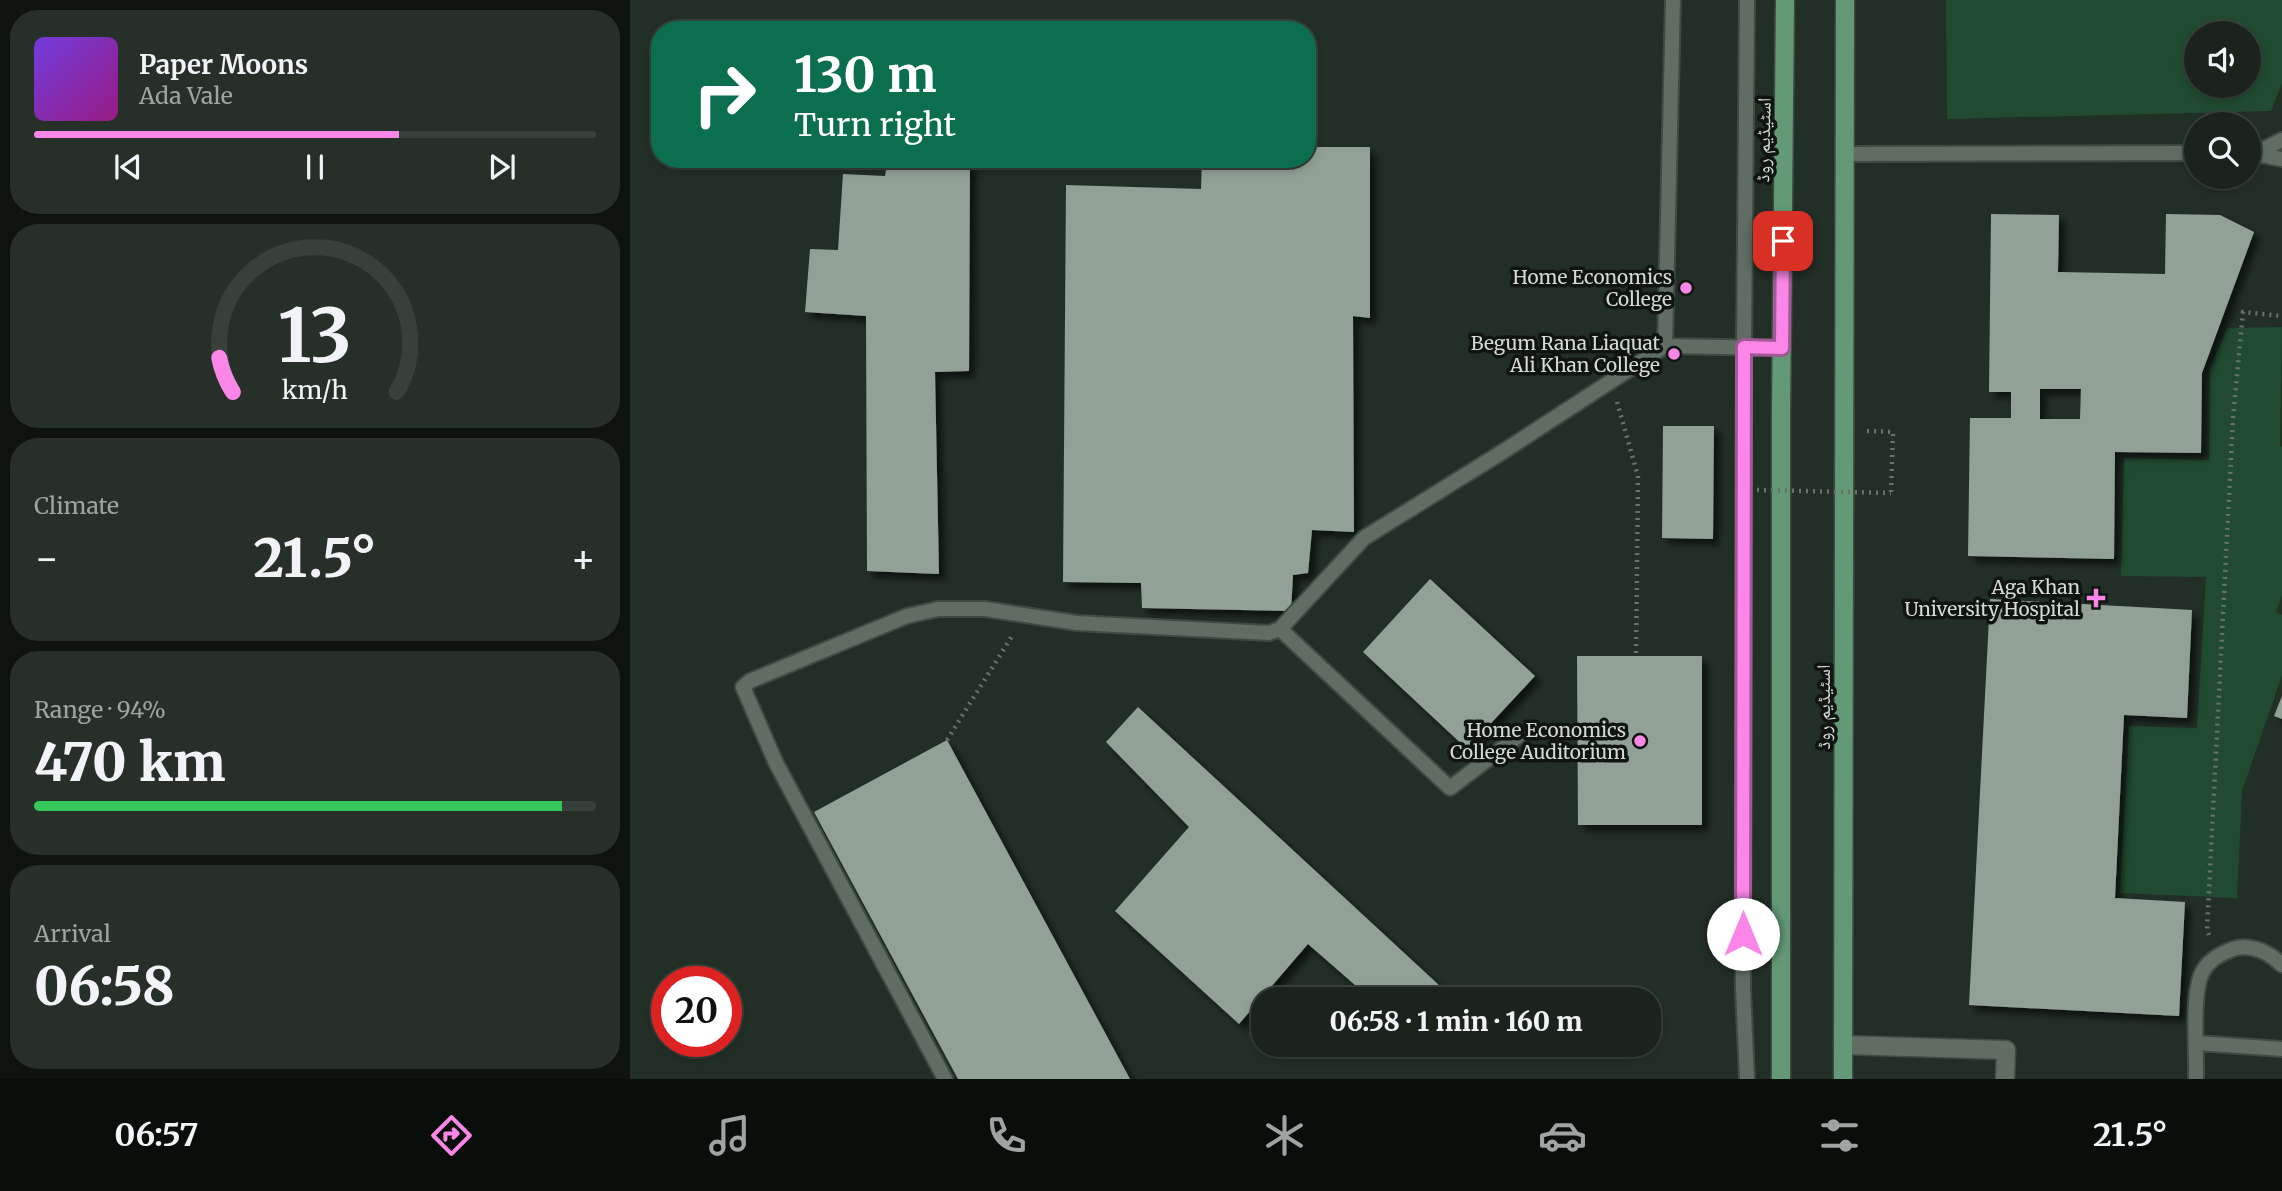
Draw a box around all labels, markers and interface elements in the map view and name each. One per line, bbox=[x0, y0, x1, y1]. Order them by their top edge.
map controls bbox=[2184, 21, 2261, 189]
button: sound bbox=[2184, 21, 2261, 98]
text: 130 m bbox=[794, 44, 937, 105]
text: Paper Moons bbox=[139, 48, 308, 81]
icon: right bbox=[679, 49, 770, 140]
text: Ada Vale bbox=[139, 81, 233, 110]
street label: اسٹیڈیم روڈ bbox=[1750, 97, 1777, 183]
text: Turn right bbox=[794, 105, 956, 145]
button: search bbox=[2184, 112, 2261, 189]
icon: previous bbox=[109, 148, 147, 186]
icon: pause bbox=[296, 148, 334, 186]
icon: next bbox=[483, 148, 521, 186]
pin bbox=[1753, 211, 1813, 271]
icon: arrive bbox=[1764, 222, 1802, 260]
place label: Home Economics College bbox=[1513, 265, 1672, 311]
marker: Home Economics College bbox=[1678, 280, 1694, 296]
text: 13 bbox=[278, 290, 352, 382]
place label: Begum Rana Liaquat Ali Khan College bbox=[1471, 331, 1661, 377]
marker: Begum Rana Liaquat Ali Khan College bbox=[1666, 346, 1682, 362]
text: km/h bbox=[282, 373, 348, 405]
text: Climate bbox=[34, 491, 119, 520]
text: 21.5° bbox=[254, 526, 376, 591]
text: − bbox=[34, 535, 59, 582]
text: + bbox=[571, 535, 596, 582]
place label: Aga Khan University Hospital bbox=[1904, 575, 2080, 621]
marker: Aga Khan University Hospital bbox=[2086, 588, 2106, 608]
street label: اسٹیڈیم روڈ bbox=[1811, 665, 1836, 749]
text: Range · 94% bbox=[34, 695, 166, 724]
place label: Home Economics College Auditorium bbox=[1450, 718, 1626, 764]
text: 470 km bbox=[34, 730, 226, 795]
marker: Home Economics College Auditorium bbox=[1632, 733, 1648, 749]
position arrow bbox=[1706, 897, 1780, 971]
text: Arrival bbox=[34, 919, 111, 948]
text: 06:58 bbox=[34, 954, 175, 1019]
speed limit sign: 20 bbox=[651, 966, 742, 1057]
text: 06:58 · 1 min · 160 m bbox=[1330, 1005, 1582, 1038]
icon: directions bbox=[427, 1111, 476, 1160]
icon: music bbox=[705, 1111, 754, 1160]
icon: phone bbox=[982, 1111, 1031, 1160]
icon: climate bbox=[1260, 1111, 1309, 1160]
icon: car bbox=[1538, 1111, 1587, 1160]
icon: filters bbox=[1815, 1111, 1864, 1160]
text: 06:57 bbox=[114, 1115, 198, 1155]
text: 21.5° bbox=[2093, 1115, 2168, 1155]

